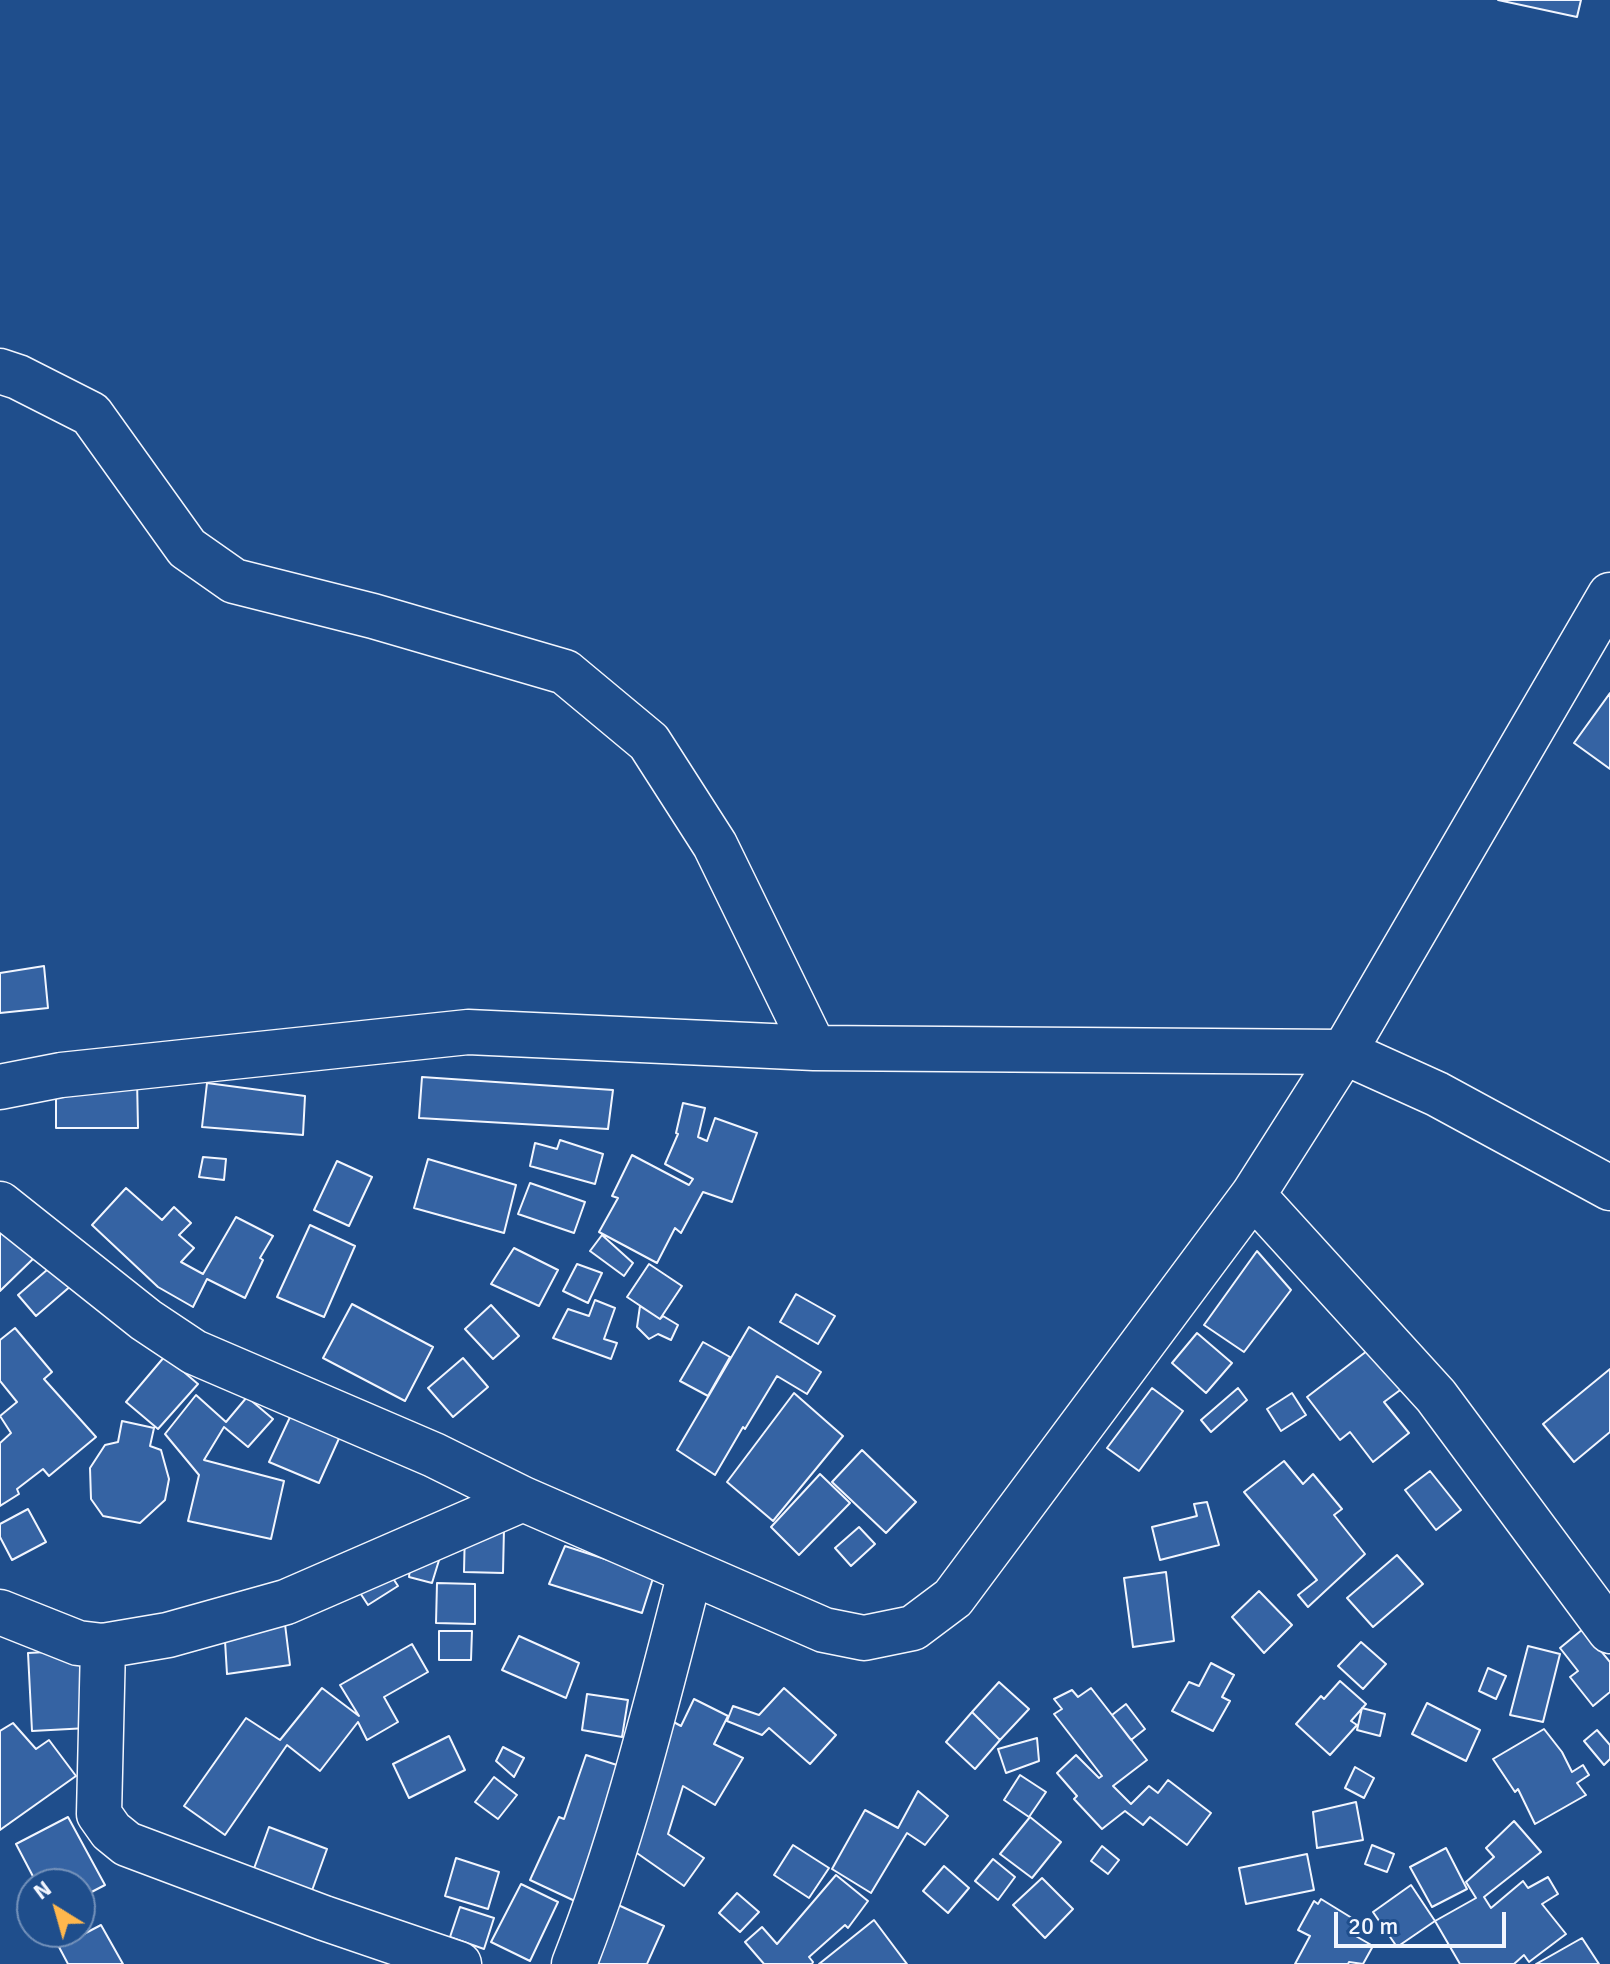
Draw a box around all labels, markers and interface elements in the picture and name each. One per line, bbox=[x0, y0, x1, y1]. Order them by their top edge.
north arrow bbox=[16, 1868, 96, 1948]
text: N bbox=[28, 1875, 57, 1905]
scale bar bbox=[1338, 1896, 1510, 1946]
text: 20 m bbox=[1348, 1911, 1398, 1941]

